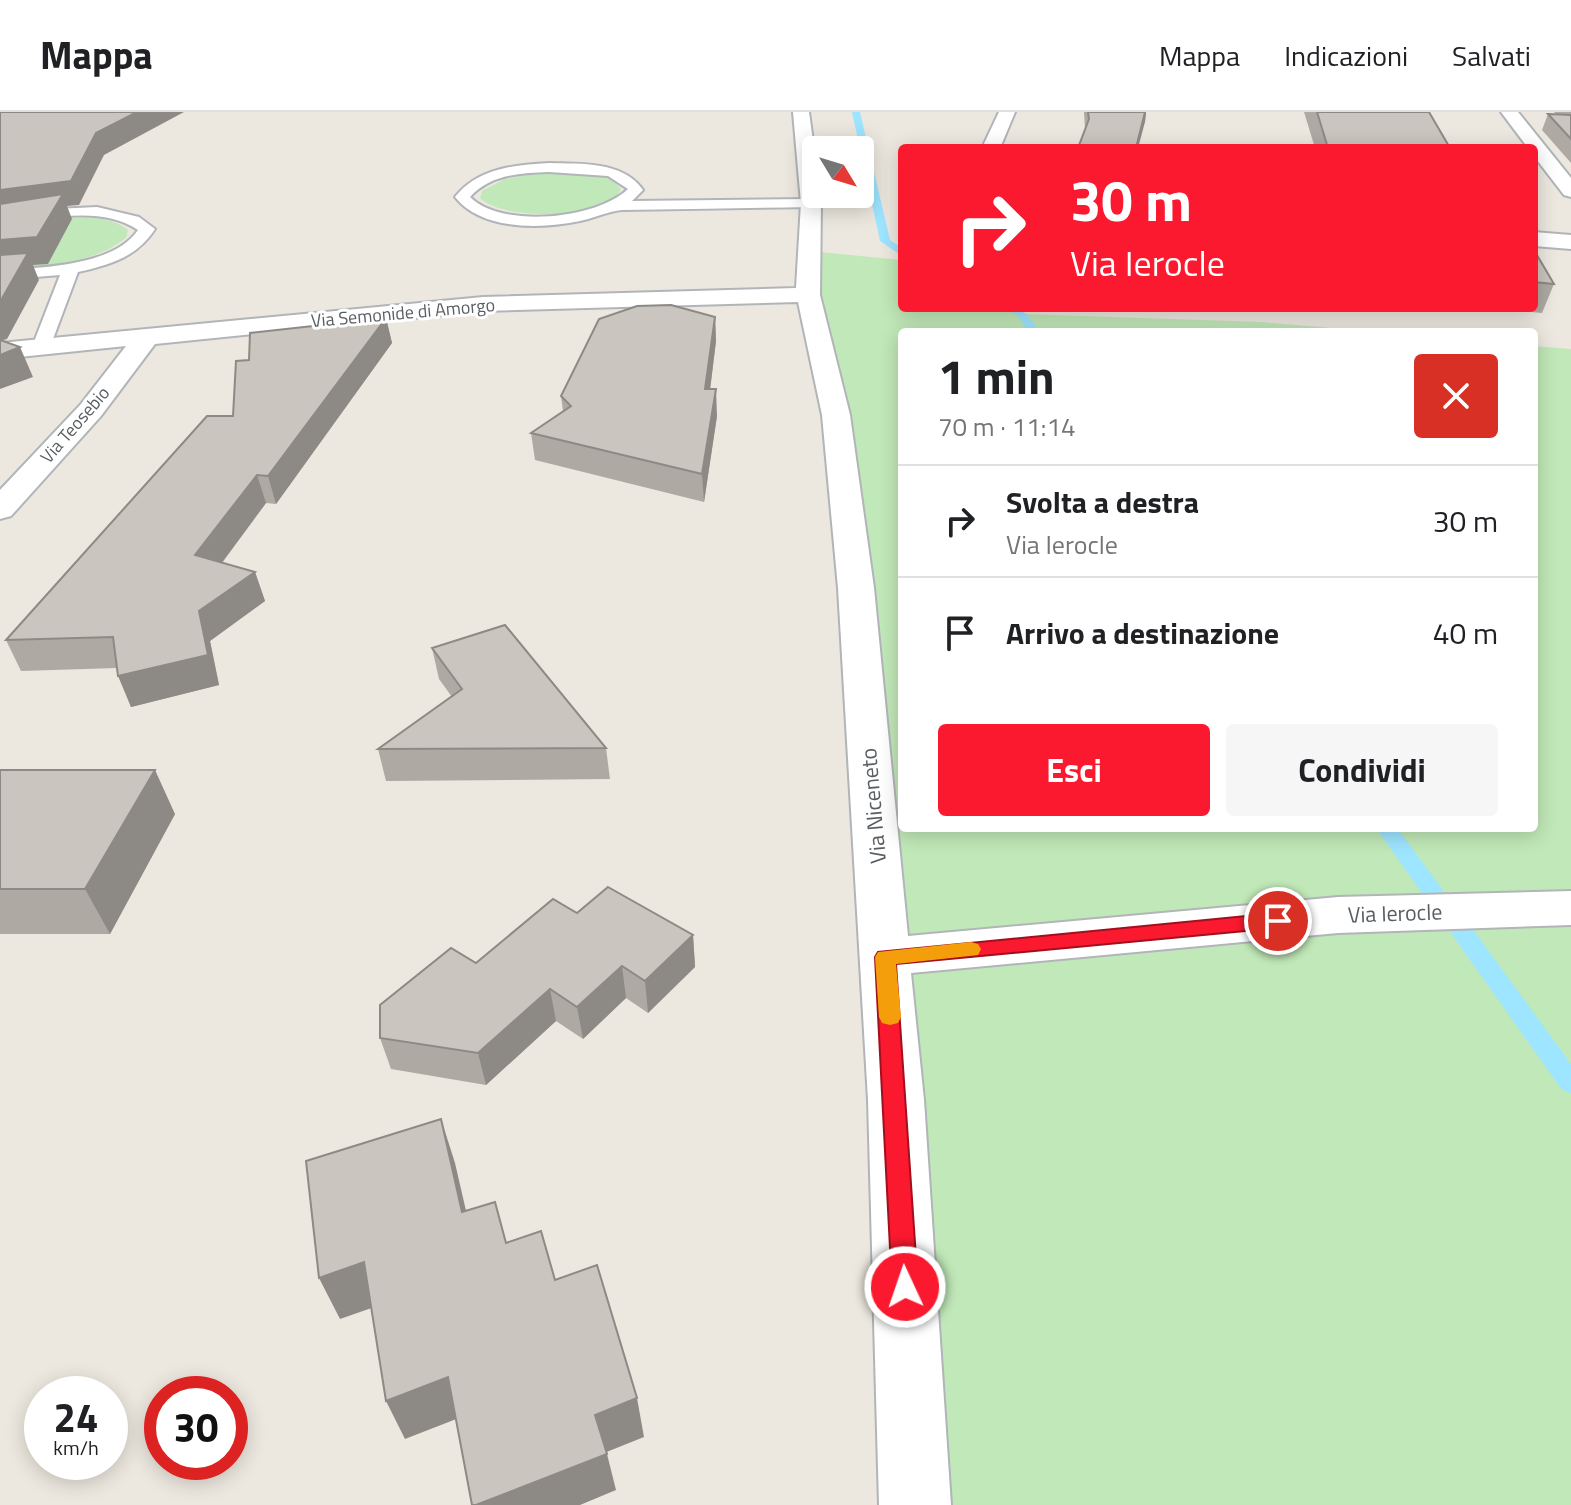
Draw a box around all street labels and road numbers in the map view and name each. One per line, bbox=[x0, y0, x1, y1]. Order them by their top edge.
street label: Via Semonide di Amorgo bbox=[310, 291, 496, 334]
street label: Via Teosebio bbox=[34, 380, 116, 469]
street label: Via Niceneto bbox=[851, 747, 895, 865]
street label: Via Ierocle bbox=[1347, 894, 1443, 932]

